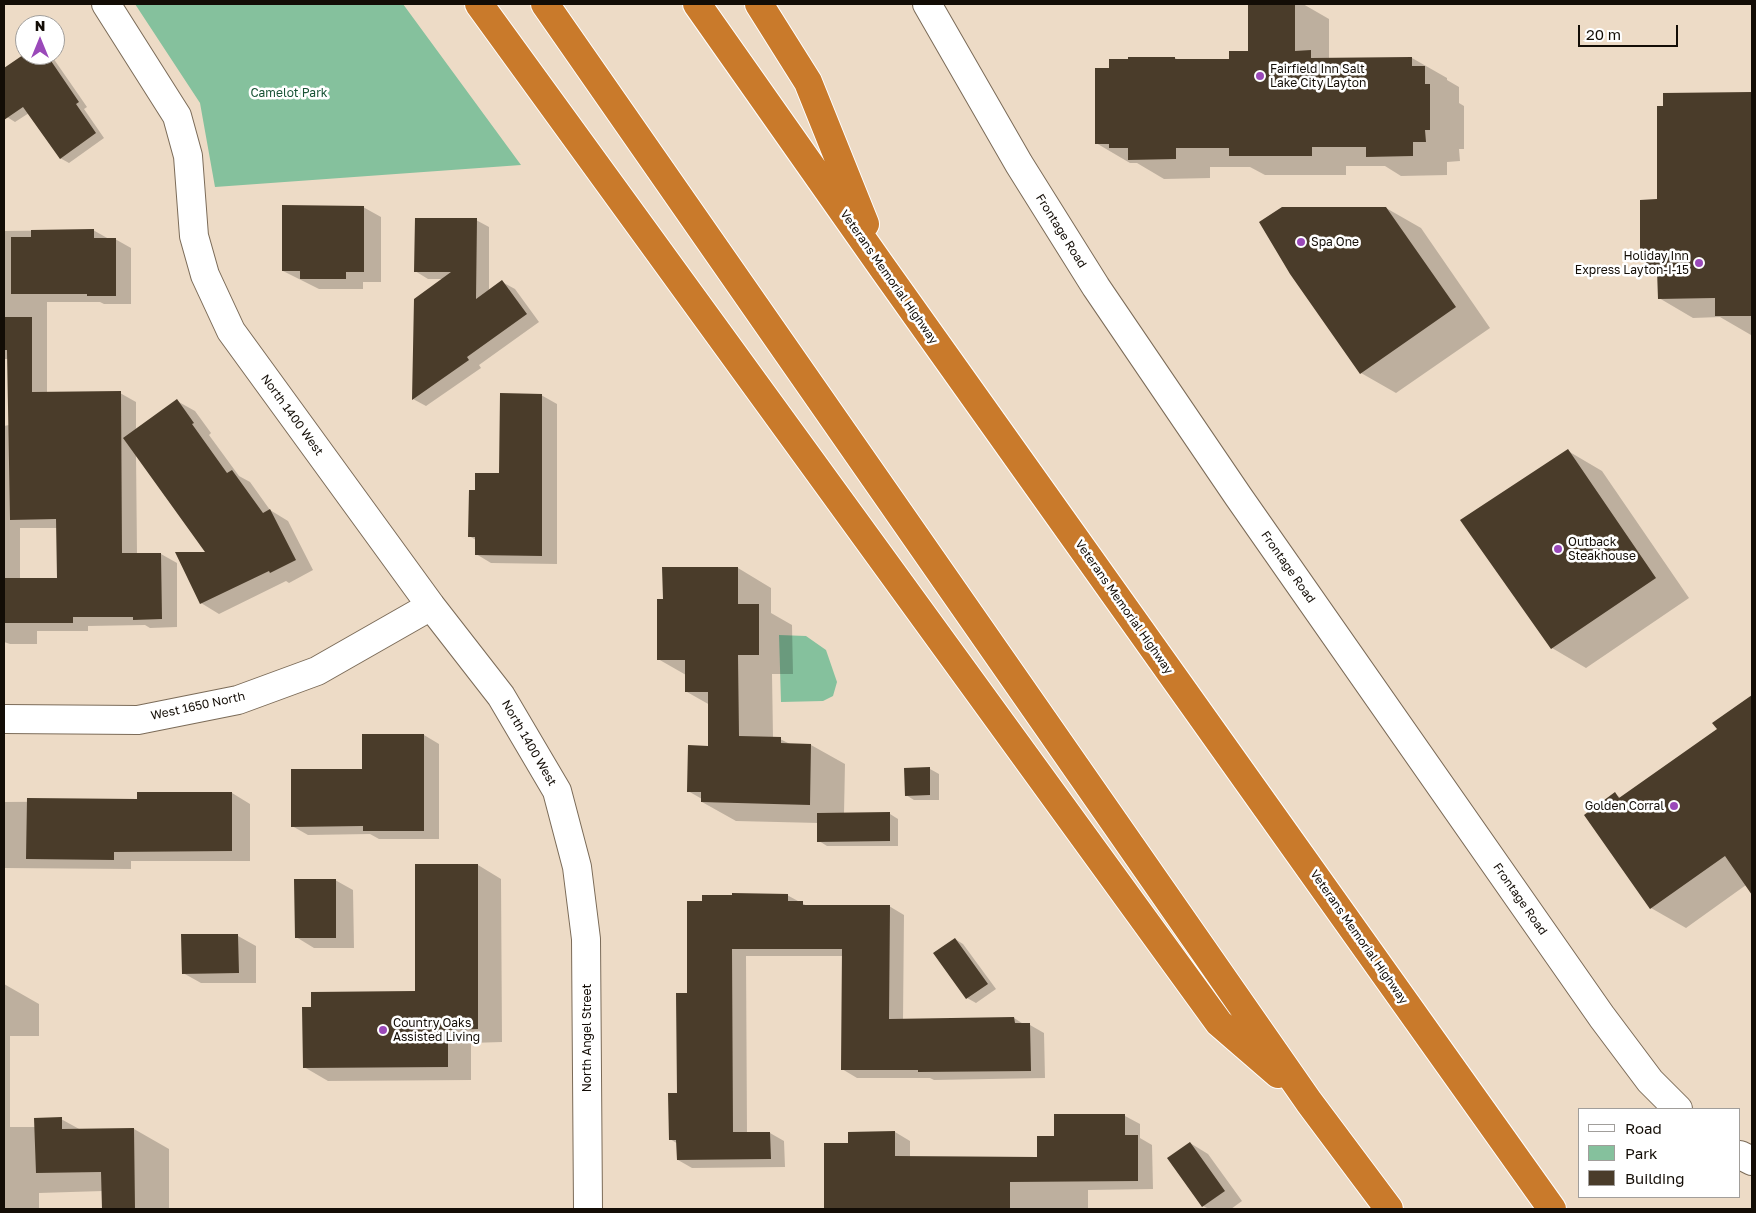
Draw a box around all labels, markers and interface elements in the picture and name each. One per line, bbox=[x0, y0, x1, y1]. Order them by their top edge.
north arrow bbox=[15, 15, 65, 65]
scale bar bbox=[1581, 15, 1681, 47]
text: N bbox=[35, 17, 45, 34]
text: 20 m bbox=[1586, 25, 1621, 43]
place label: Fairfield Inn Salt Lake City Layton bbox=[1270, 62, 1366, 90]
marker: Fairfield Inn Salt Lake City Layton bbox=[1254, 70, 1266, 82]
park label: Camelot Park bbox=[250, 86, 328, 100]
street label: Frontage Road bbox=[1033, 191, 1089, 271]
street label: Veterans Memorial Highway bbox=[837, 207, 941, 347]
place label: Spa One bbox=[1311, 235, 1359, 249]
marker: Spa One bbox=[1295, 236, 1307, 248]
place label: Holiday Inn Express Layton-I-15 bbox=[1575, 249, 1689, 277]
marker: Holiday Inn Express Layton-I-15 bbox=[1693, 257, 1705, 269]
street label: North 1400 West bbox=[258, 372, 326, 458]
street label: Frontage Road bbox=[1258, 528, 1318, 606]
place label: Outback Steakhouse bbox=[1568, 535, 1636, 563]
street label: Veterans Memorial Highway bbox=[1072, 537, 1176, 677]
marker: Outback Steakhouse bbox=[1552, 543, 1564, 555]
street label: West 1650 North bbox=[150, 689, 246, 723]
street label: North 1400 West bbox=[499, 698, 559, 788]
place label: Golden Corral bbox=[1585, 799, 1664, 813]
marker: Golden Corral bbox=[1668, 800, 1680, 812]
street label: Frontage Road bbox=[1490, 860, 1550, 938]
street label: Veterans Memorial Highway bbox=[1307, 867, 1411, 1007]
street label: North Angel Street bbox=[580, 984, 594, 1092]
place label: Country Oaks Assisted Living bbox=[393, 1016, 480, 1044]
marker: Country Oaks Assisted Living bbox=[377, 1024, 389, 1036]
legend bbox=[1578, 1108, 1741, 1198]
text: Road bbox=[1625, 1119, 1662, 1137]
text: Park bbox=[1625, 1144, 1657, 1162]
text: Building bbox=[1625, 1169, 1685, 1187]

